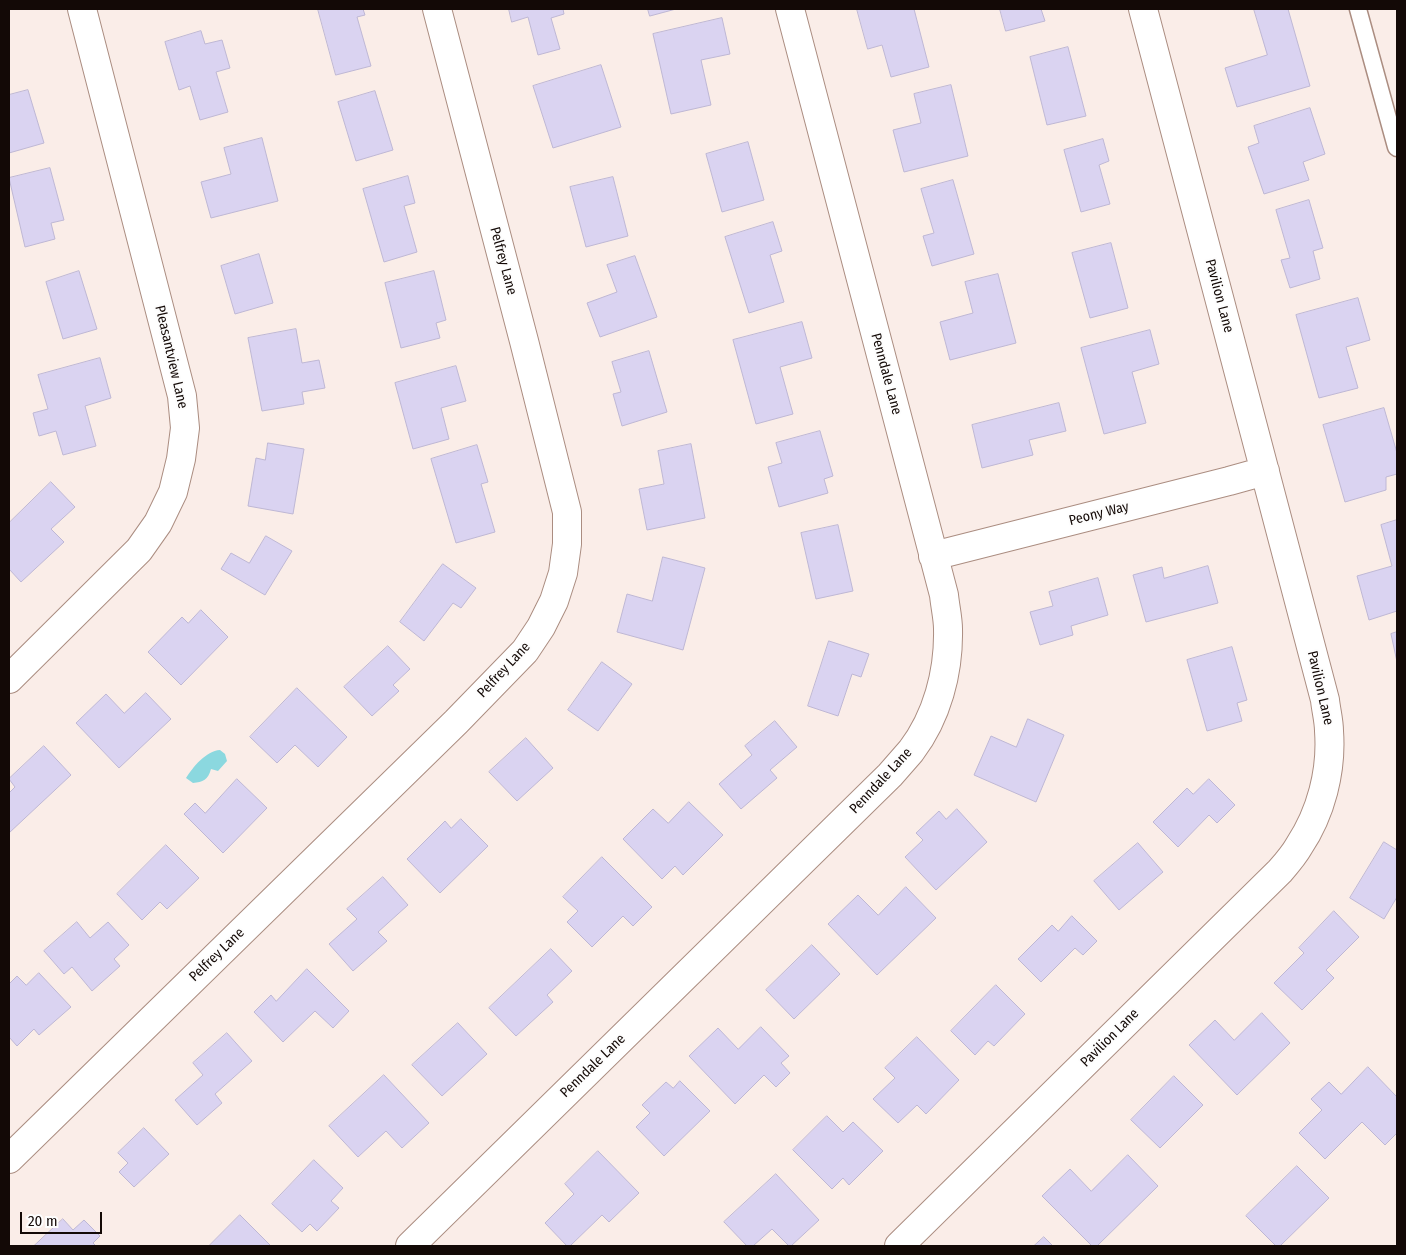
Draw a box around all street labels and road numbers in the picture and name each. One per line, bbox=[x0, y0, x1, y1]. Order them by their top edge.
street label: Pelfrey Lane bbox=[486, 225, 520, 297]
street label: Pavilion Lane bbox=[1201, 257, 1237, 335]
street label: Pleasantview Lane bbox=[151, 304, 191, 410]
street label: Penndale Lane bbox=[867, 331, 905, 417]
street label: Peony Way bbox=[1067, 498, 1131, 530]
street label: Pelfrey Lane bbox=[474, 639, 534, 701]
street label: Pavilion Lane bbox=[1303, 649, 1337, 727]
street label: Penndale Lane bbox=[846, 745, 916, 817]
street label: Pelfrey Lane bbox=[186, 925, 248, 985]
street label: Pavilion Lane bbox=[1077, 1005, 1143, 1071]
street label: Penndale Lane bbox=[557, 1031, 629, 1101]

